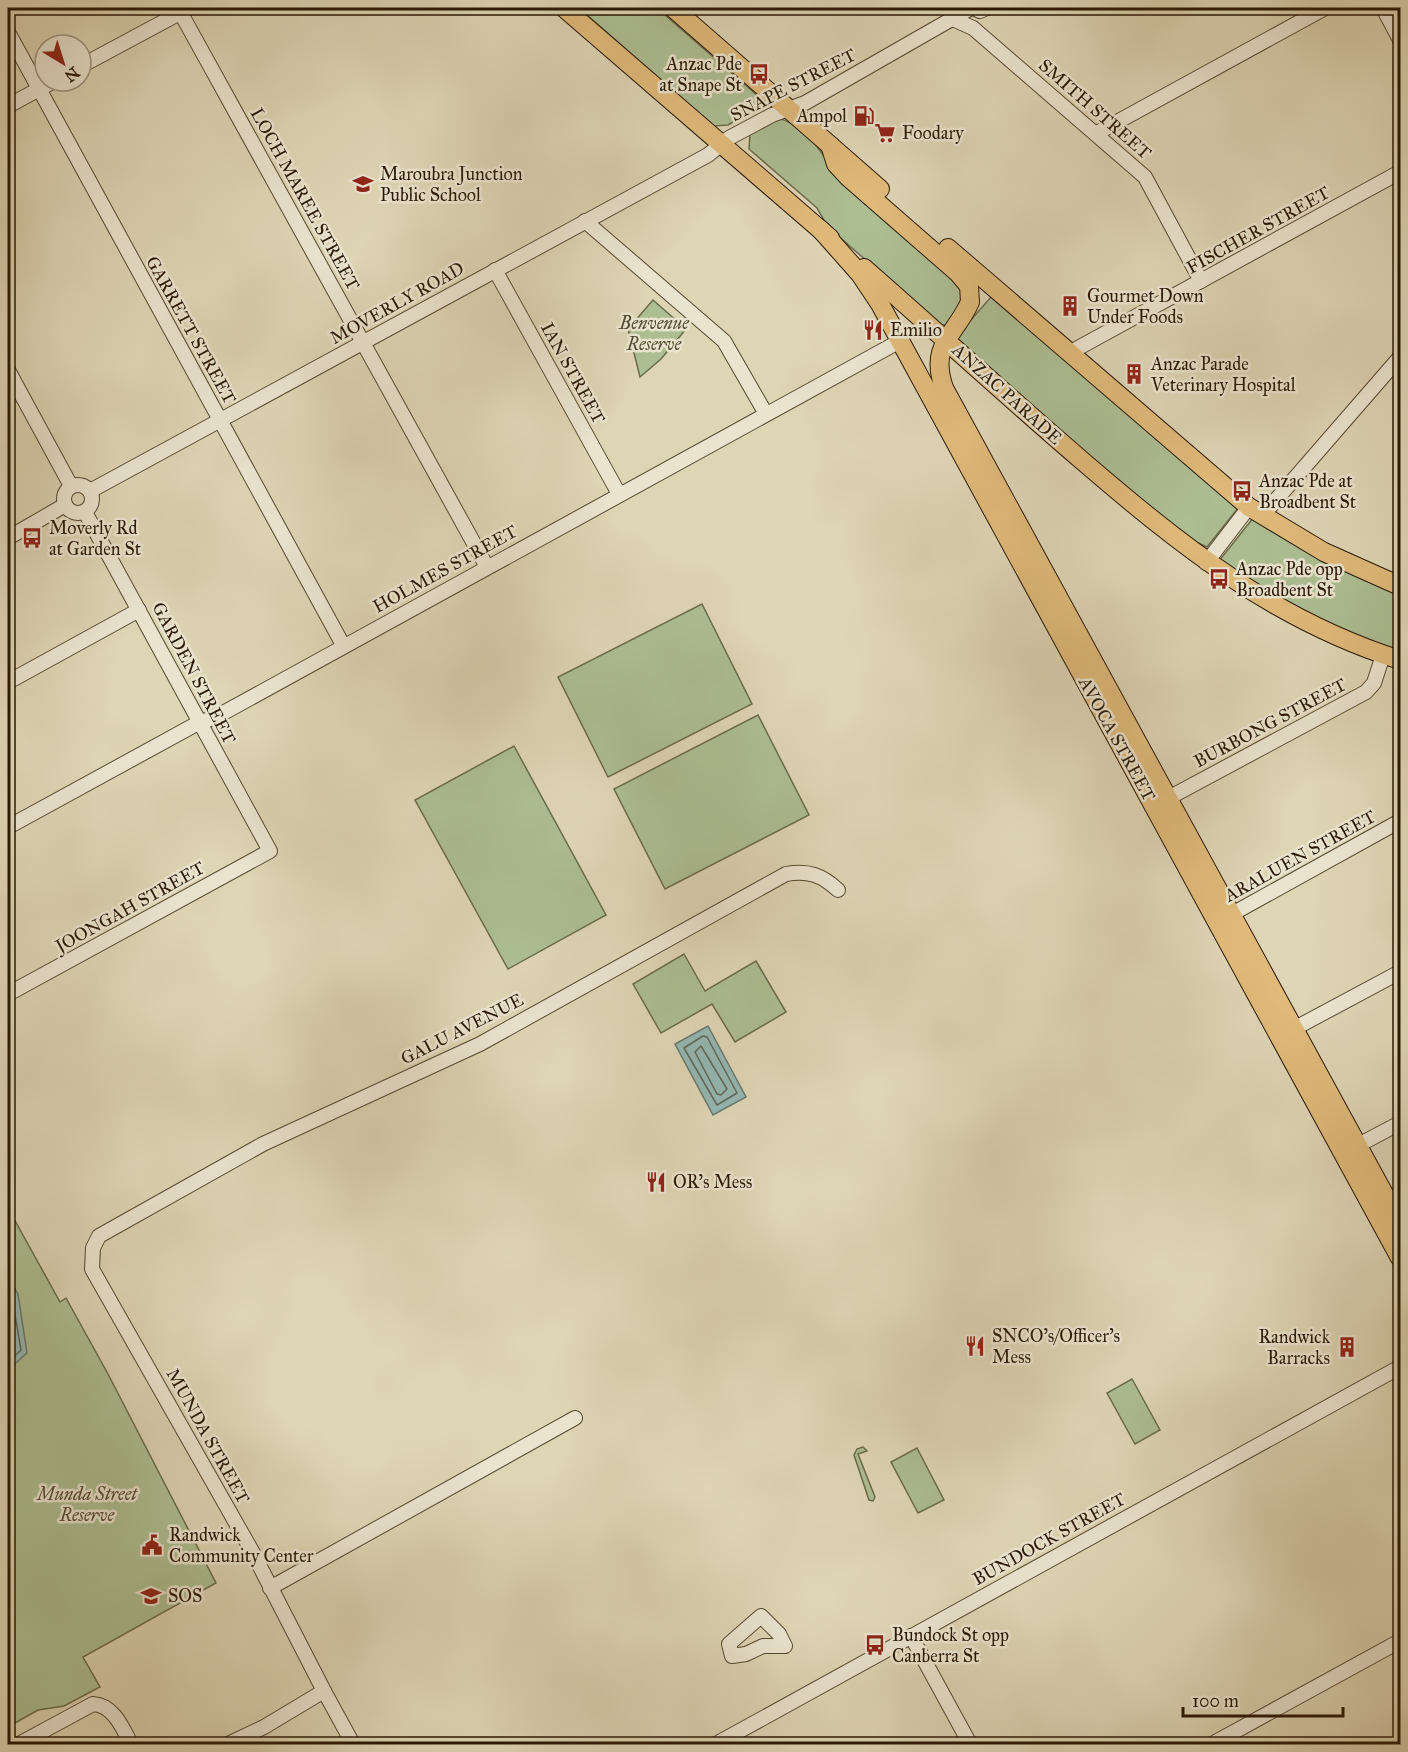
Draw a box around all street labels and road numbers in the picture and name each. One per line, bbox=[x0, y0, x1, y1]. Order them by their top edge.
street label: SNAPE STREET bbox=[726, 44, 860, 126]
street label: SMITH STREET bbox=[1034, 54, 1156, 164]
street label: LOCH MAREE STREET bbox=[246, 104, 364, 294]
street label: FISCHER STREET bbox=[1182, 181, 1334, 279]
street label: GARRETT STREET bbox=[141, 252, 241, 408]
street label: MOVERLY ROAD bbox=[326, 257, 468, 349]
street label: IAN STREET bbox=[536, 318, 610, 428]
street label: ANZAC PARADE bbox=[947, 338, 1066, 449]
street label: HOLMES STREET bbox=[369, 520, 521, 618]
street label: GARDEN STREET bbox=[147, 598, 241, 748]
street label: AVOCA STREET bbox=[1073, 672, 1160, 805]
street label: BURBONG STREET bbox=[1190, 673, 1350, 773]
street label: ARALUEN STREET bbox=[1220, 805, 1379, 907]
street label: JOONGAH STREET bbox=[50, 857, 209, 959]
street label: GALU AVENUE bbox=[397, 989, 527, 1069]
street label: MUNDA STREET bbox=[162, 1364, 254, 1508]
street label: BUNDOCK STREET bbox=[969, 1488, 1129, 1590]

